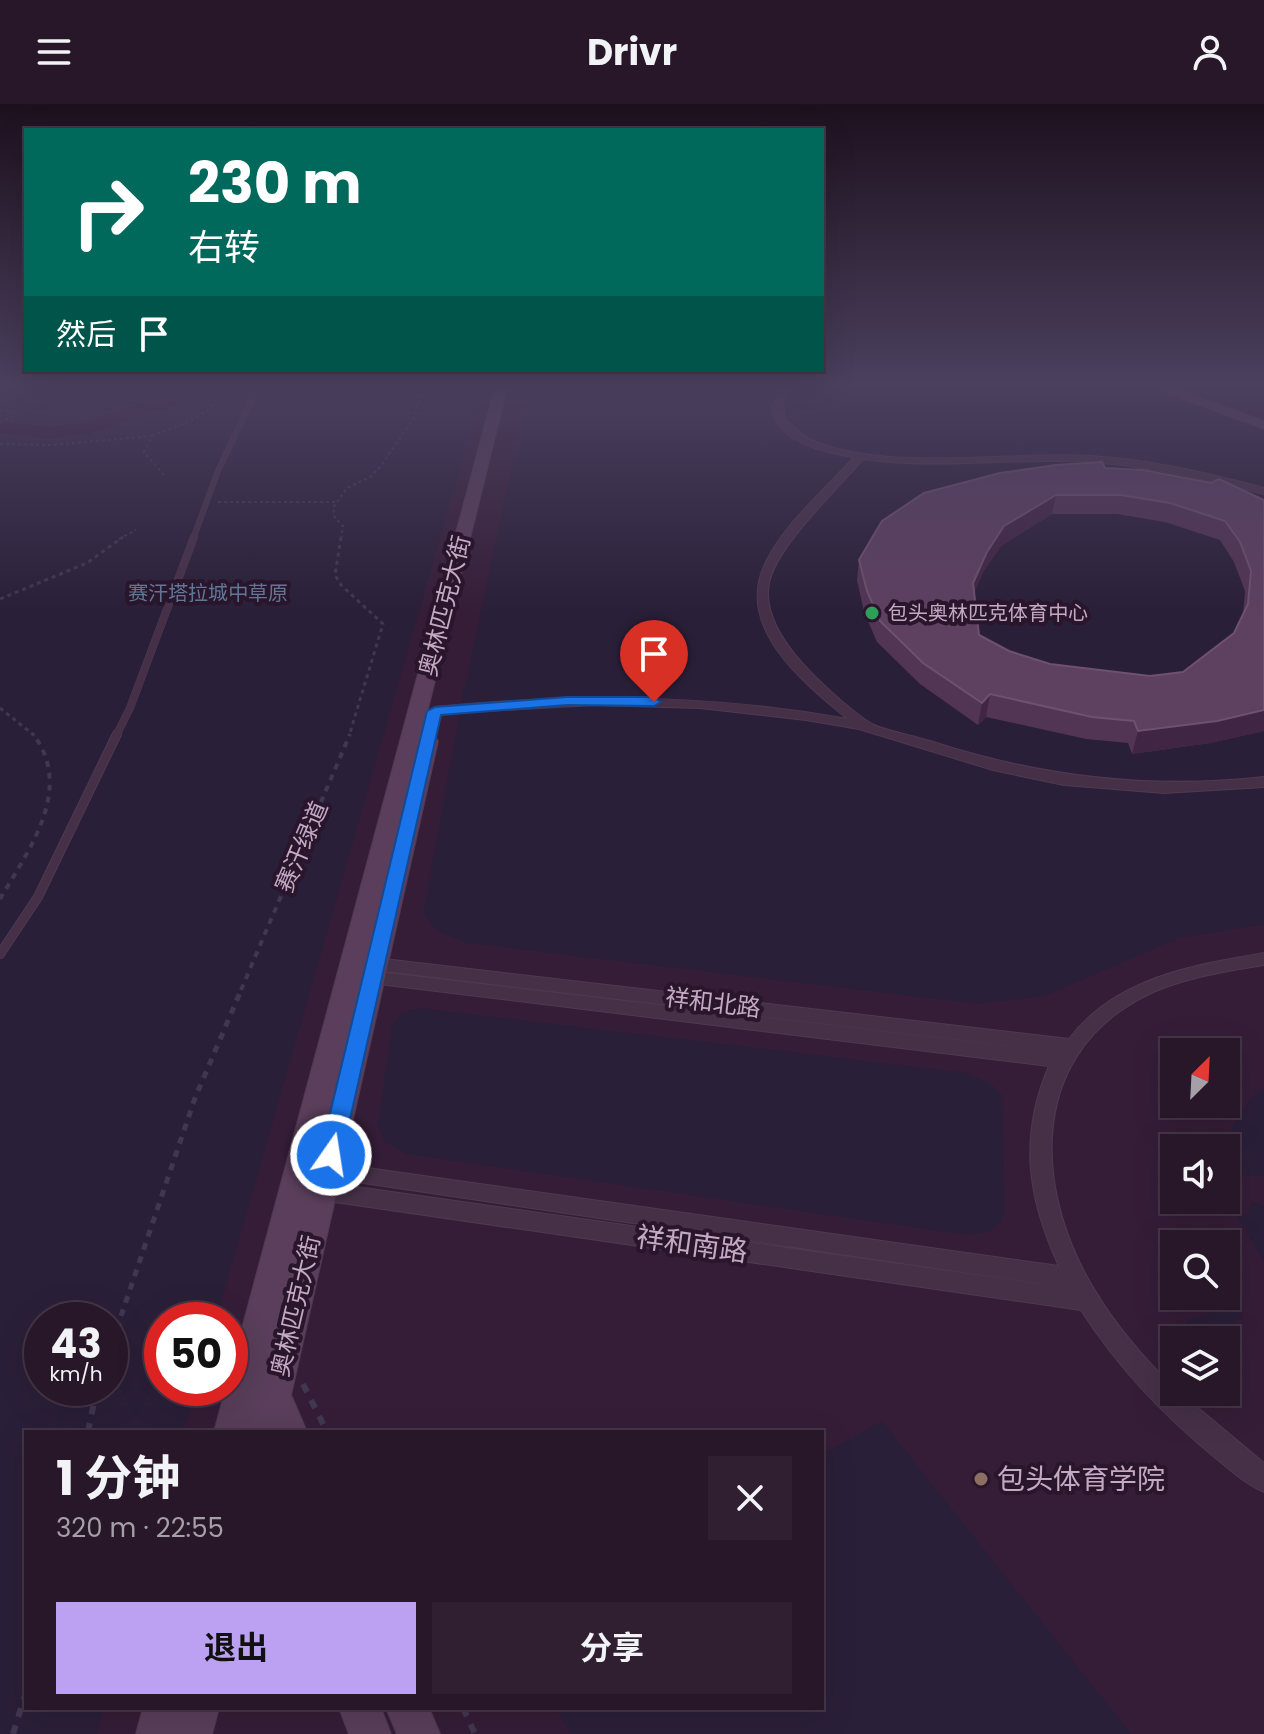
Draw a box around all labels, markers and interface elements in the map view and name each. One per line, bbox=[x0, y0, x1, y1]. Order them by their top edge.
text: Drivr bbox=[587, 27, 677, 78]
icon: menu bbox=[32, 30, 76, 74]
icon: person bbox=[1188, 30, 1232, 74]
text: 230 m bbox=[188, 144, 362, 223]
icon: right bbox=[56, 160, 160, 264]
text: 右转 bbox=[188, 222, 260, 273]
icon: arrive bbox=[132, 312, 176, 356]
text: 然后 bbox=[56, 313, 116, 356]
street label: 奥林匹克大街 bbox=[411, 532, 478, 680]
park label: 赛汗塔拉城中草原 bbox=[128, 579, 288, 607]
place label: 包头奥林匹克体育中心 bbox=[888, 599, 1088, 627]
marker: 包头奥林匹克体育中心 bbox=[863, 604, 881, 622]
pin bbox=[620, 620, 688, 702]
icon: arrive bbox=[632, 632, 676, 676]
street label: 赛汗绿道 bbox=[268, 796, 335, 897]
street label: 祥和北路 bbox=[663, 980, 763, 1025]
north arrow bbox=[1160, 1038, 1240, 1118]
map controls bbox=[1160, 1038, 1240, 1406]
position arrow bbox=[289, 1113, 373, 1197]
button: sound bbox=[1160, 1134, 1240, 1214]
street label: 祥和南路 bbox=[634, 1217, 750, 1272]
button: search bbox=[1160, 1230, 1240, 1310]
street label: 奥林匹克大街 bbox=[263, 1232, 328, 1380]
speed limit sign: 50 bbox=[144, 1302, 248, 1406]
text: 43 bbox=[50, 1316, 102, 1372]
button: layers bbox=[1160, 1326, 1240, 1406]
text: km/h bbox=[49, 1360, 103, 1388]
text: 1 分钟 bbox=[56, 1445, 180, 1512]
button: close bbox=[708, 1456, 792, 1540]
place label: 包头体育学院 bbox=[997, 1460, 1165, 1499]
marker: 包头体育学院 bbox=[972, 1470, 990, 1488]
text: 320 m · 22:55 bbox=[56, 1510, 224, 1546]
button: 退出 bbox=[56, 1602, 416, 1694]
button: 分享 bbox=[432, 1602, 792, 1694]

